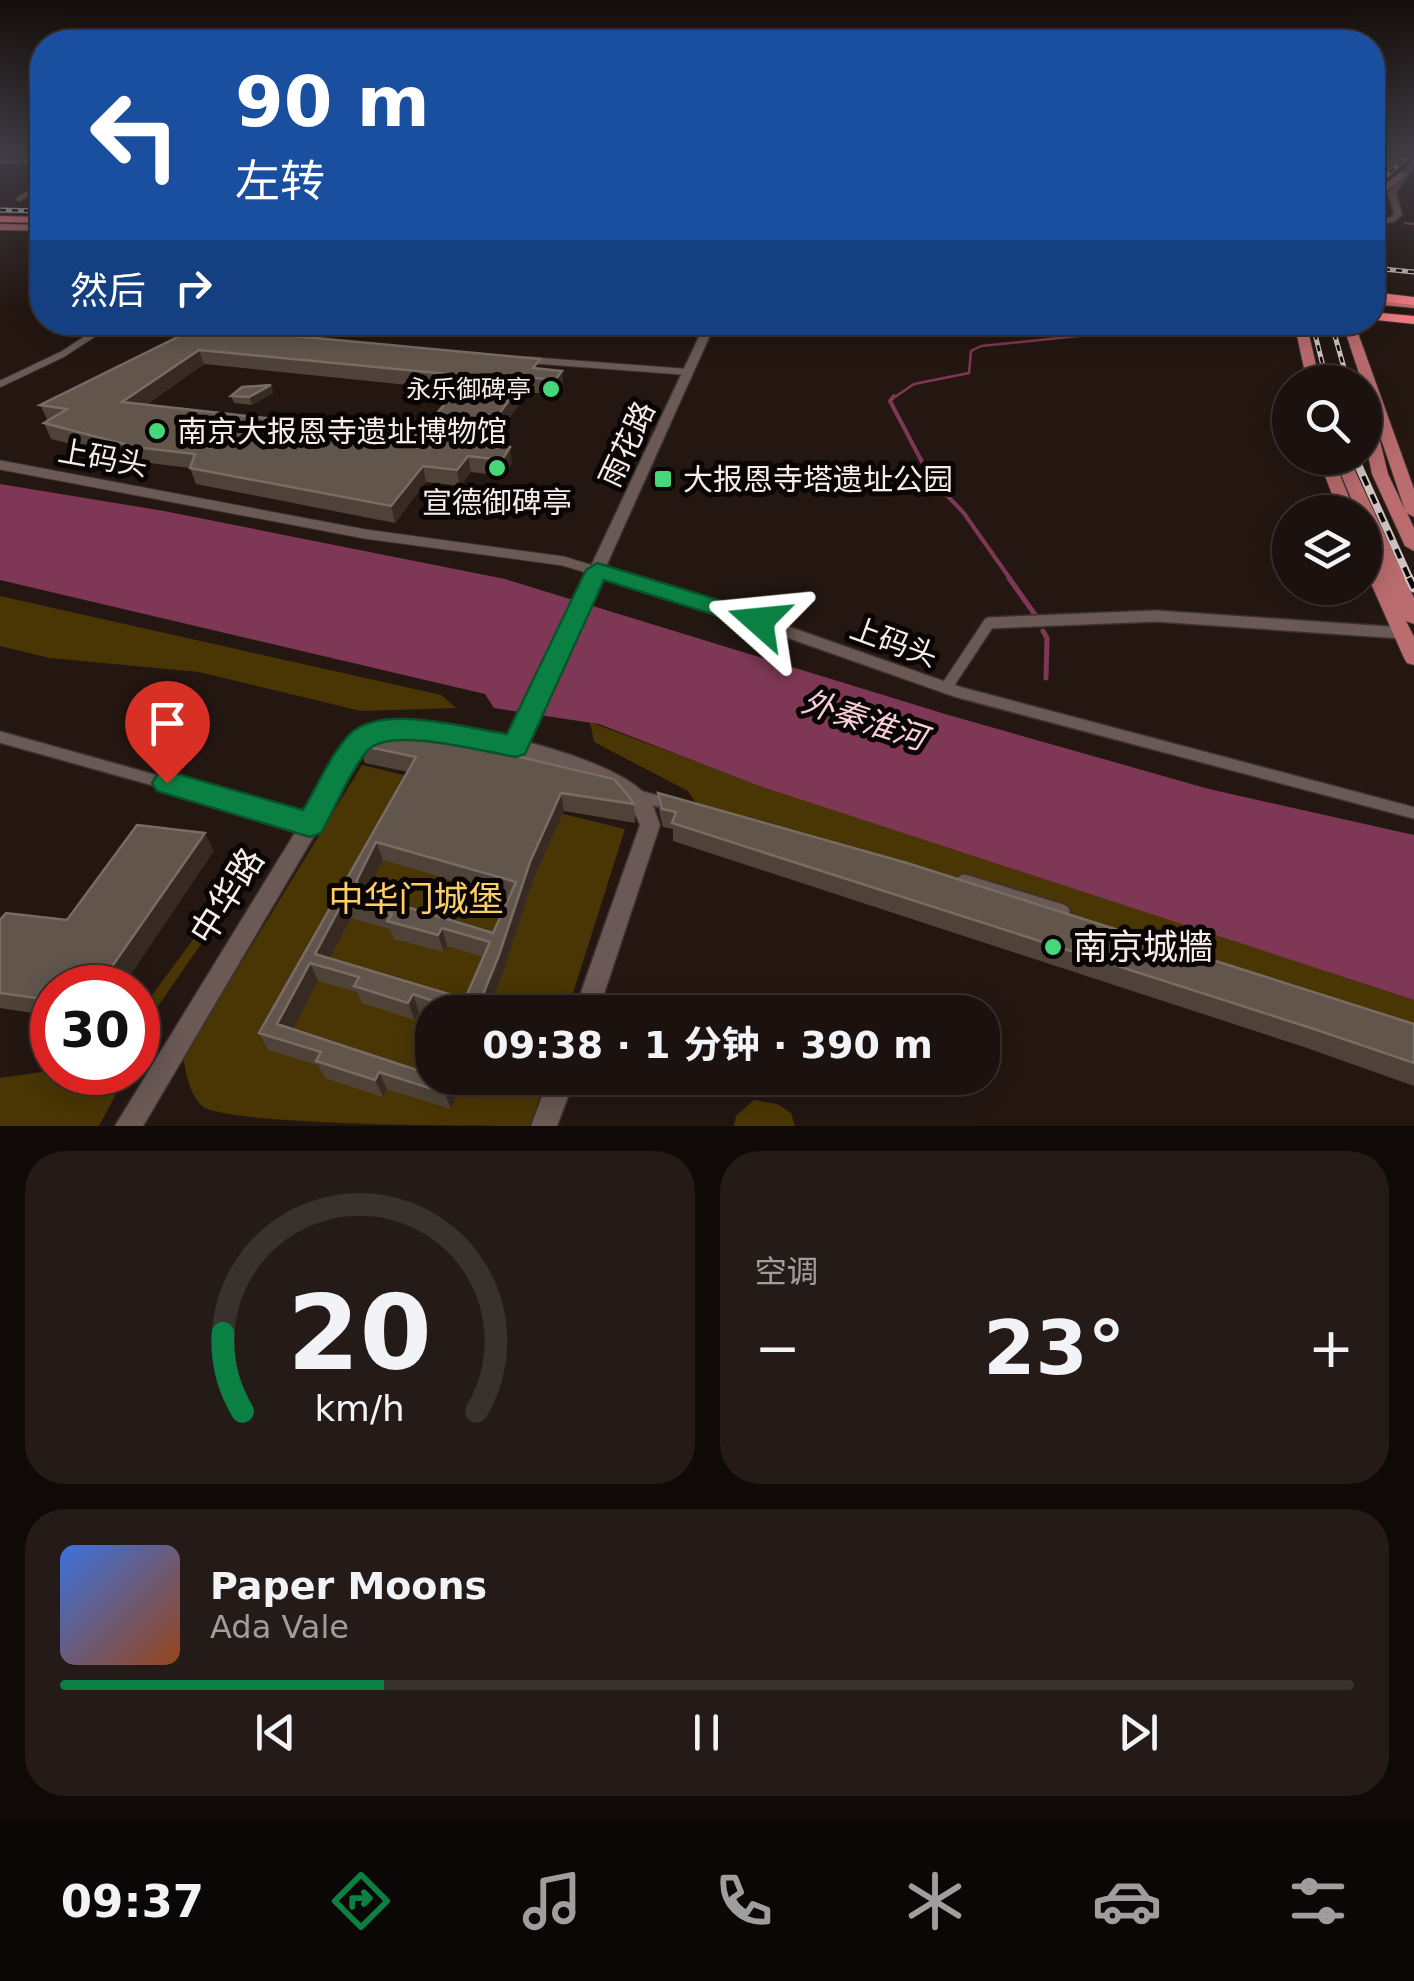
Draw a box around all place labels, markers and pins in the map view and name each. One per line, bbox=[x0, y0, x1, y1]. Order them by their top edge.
place label: 永乐御碑亭 bbox=[406, 375, 531, 404]
marker: 永乐御碑亭 bbox=[540, 378, 562, 400]
place label: 南京大报恩寺遗址博物馆 bbox=[177, 414, 507, 449]
marker: 南京大报恩寺遗址博物馆 bbox=[146, 420, 168, 442]
marker: 宣德御碑亭 bbox=[486, 457, 508, 479]
place label: 大报恩寺塔遗址公园 bbox=[683, 462, 953, 497]
marker: 大报恩寺塔遗址公园 bbox=[652, 468, 674, 490]
place label: 宣德御碑亭 bbox=[422, 485, 572, 520]
pin bbox=[125, 681, 210, 784]
place label: 南京城牆 bbox=[1073, 927, 1213, 967]
marker: 南京城牆 bbox=[1042, 936, 1064, 958]

